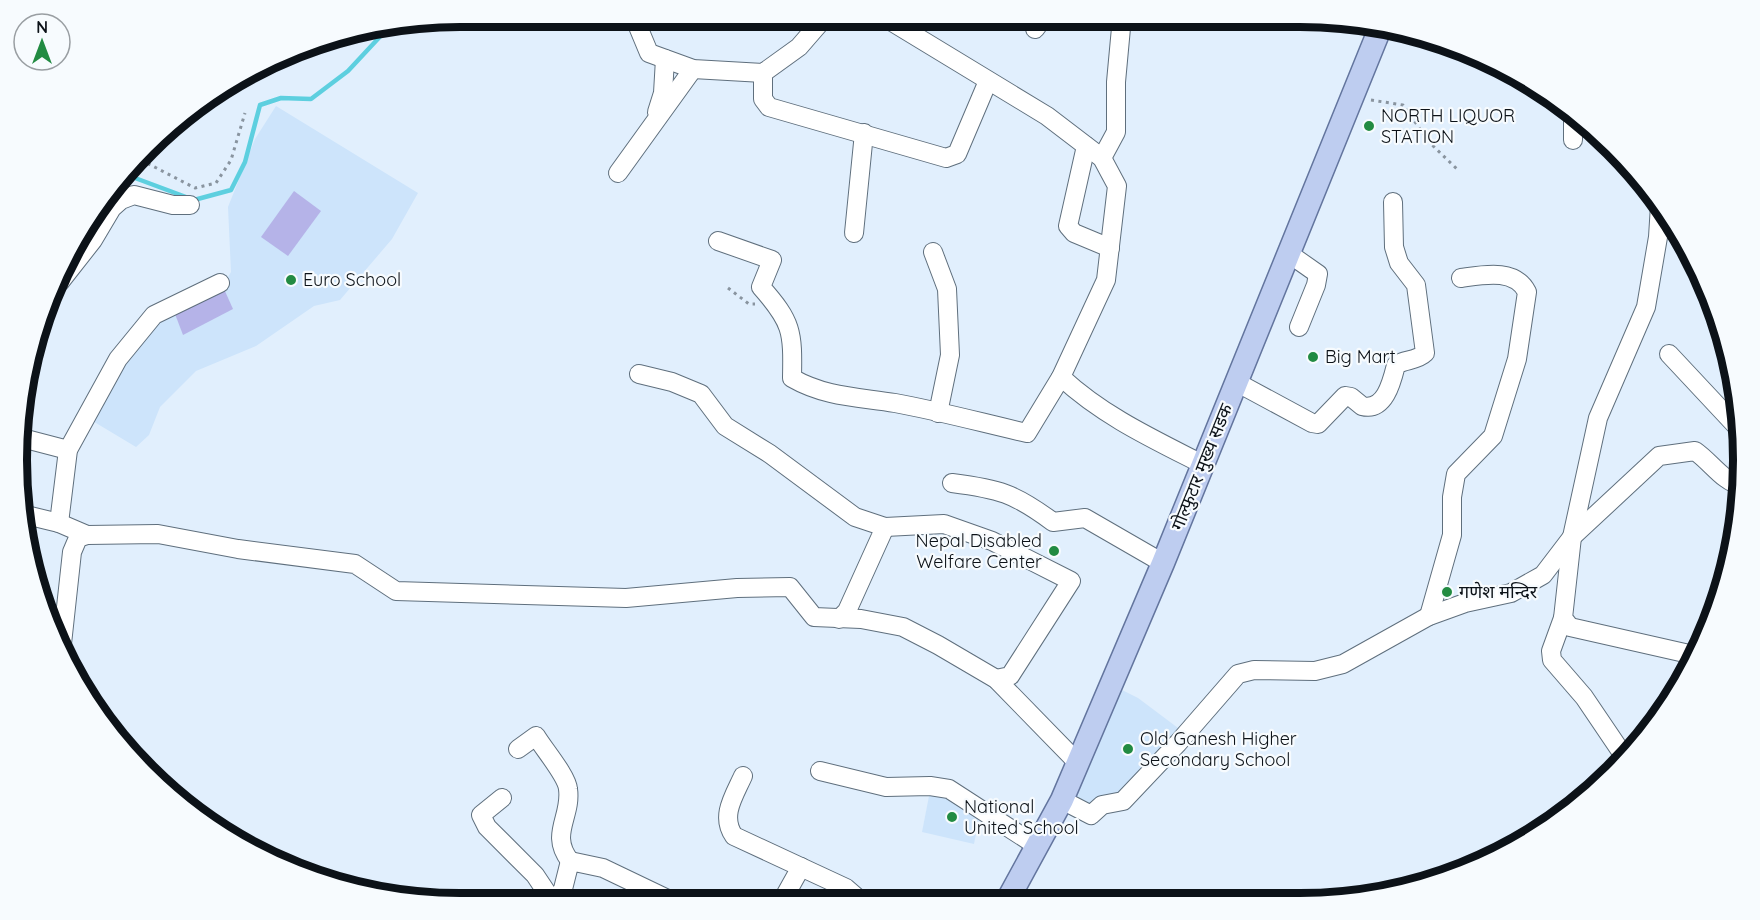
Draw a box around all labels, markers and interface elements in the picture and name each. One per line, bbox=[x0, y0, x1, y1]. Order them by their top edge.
north arrow bbox=[12, 12, 72, 72]
text: N bbox=[36, 17, 48, 37]
place label: NORTH LIQUOR STATION bbox=[1381, 104, 1515, 148]
marker: NORTH LIQUOR STATION bbox=[1362, 119, 1376, 133]
place label: Euro School bbox=[303, 268, 401, 291]
marker: Euro School bbox=[284, 273, 298, 287]
place label: Big Mart bbox=[1325, 345, 1396, 368]
marker: Big Mart bbox=[1306, 350, 1320, 364]
street label: गोल्फुटार मुख्य सडक bbox=[1166, 399, 1239, 534]
place label: Nepal Disabled Welfare Center bbox=[916, 529, 1042, 573]
marker: Nepal Disabled Welfare Center bbox=[1047, 544, 1061, 558]
place label: गणेश मन्दिर bbox=[1459, 580, 1538, 603]
marker: गणेश मन्दिर bbox=[1440, 585, 1454, 599]
place label: Old Ganesh Higher Secondary School bbox=[1140, 727, 1297, 771]
marker: Old Ganesh Higher Secondary School bbox=[1121, 742, 1135, 756]
place label: National United School bbox=[964, 795, 1079, 839]
marker: National United School bbox=[945, 810, 959, 824]

